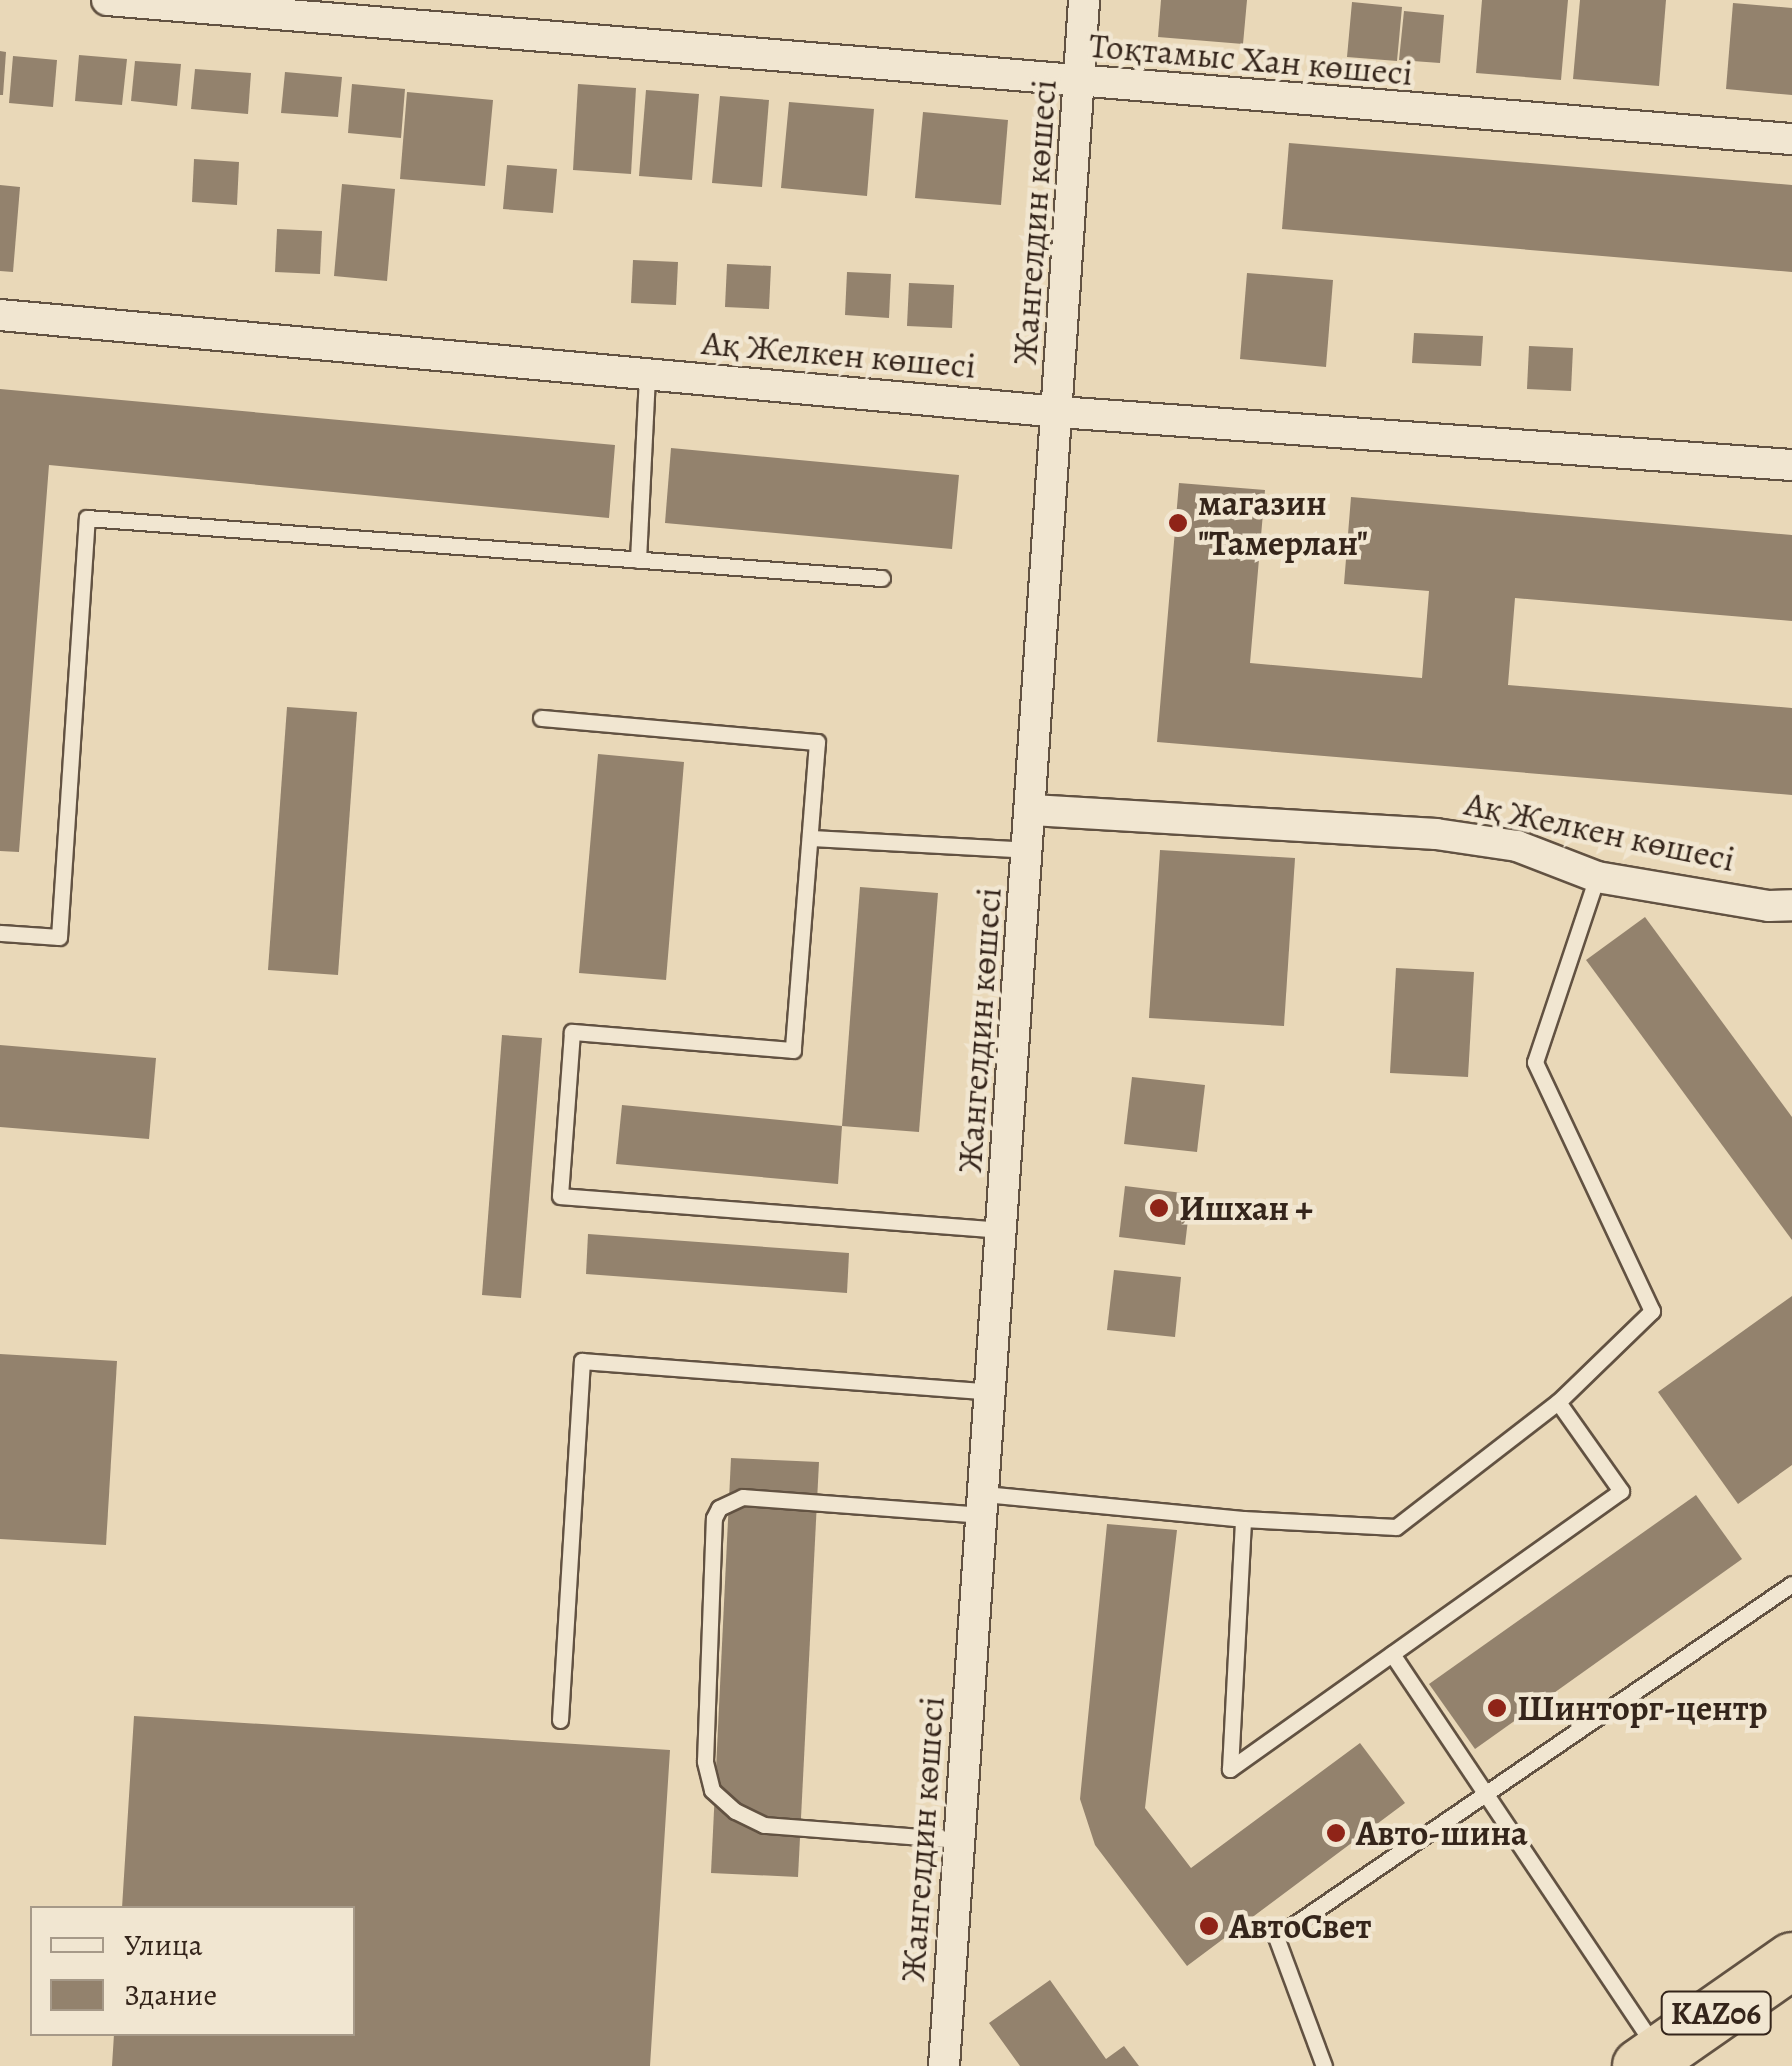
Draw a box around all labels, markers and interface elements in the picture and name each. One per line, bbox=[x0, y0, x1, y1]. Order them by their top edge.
street label: Тоқтамыс Хан көшесі bbox=[1088, 24, 1414, 94]
street label: Жангелдин көшесі bbox=[1003, 78, 1065, 366]
street label: Ақ Желкен көшесі bbox=[700, 321, 978, 387]
place label: магазин "Тамерлан" bbox=[1198, 482, 1368, 564]
marker: магазин "Тамерлан" bbox=[1167, 512, 1189, 534]
street label: Ақ Желкен көшесі bbox=[1461, 782, 1739, 880]
street label: Жангелдин көшесі bbox=[948, 886, 1010, 1174]
place label: Ишхан + bbox=[1179, 1187, 1313, 1229]
marker: Ишхан + bbox=[1148, 1197, 1170, 1219]
place label: Шинторг-центр bbox=[1517, 1687, 1767, 1729]
street label: Жангелдин көшесі bbox=[891, 1695, 953, 1983]
marker: Шинторг-центр bbox=[1486, 1697, 1508, 1719]
place label: Авто-шина bbox=[1356, 1812, 1528, 1854]
marker: Авто-шина bbox=[1325, 1822, 1347, 1844]
place label: АвтоСвет bbox=[1229, 1905, 1372, 1947]
legend bbox=[30, 1906, 355, 2036]
marker: АвтоСвет bbox=[1198, 1915, 1220, 1937]
text: Улица bbox=[124, 1925, 203, 1965]
text: Здание bbox=[124, 1975, 217, 2015]
road number: KАZ06 bbox=[1658, 1986, 1774, 2040]

